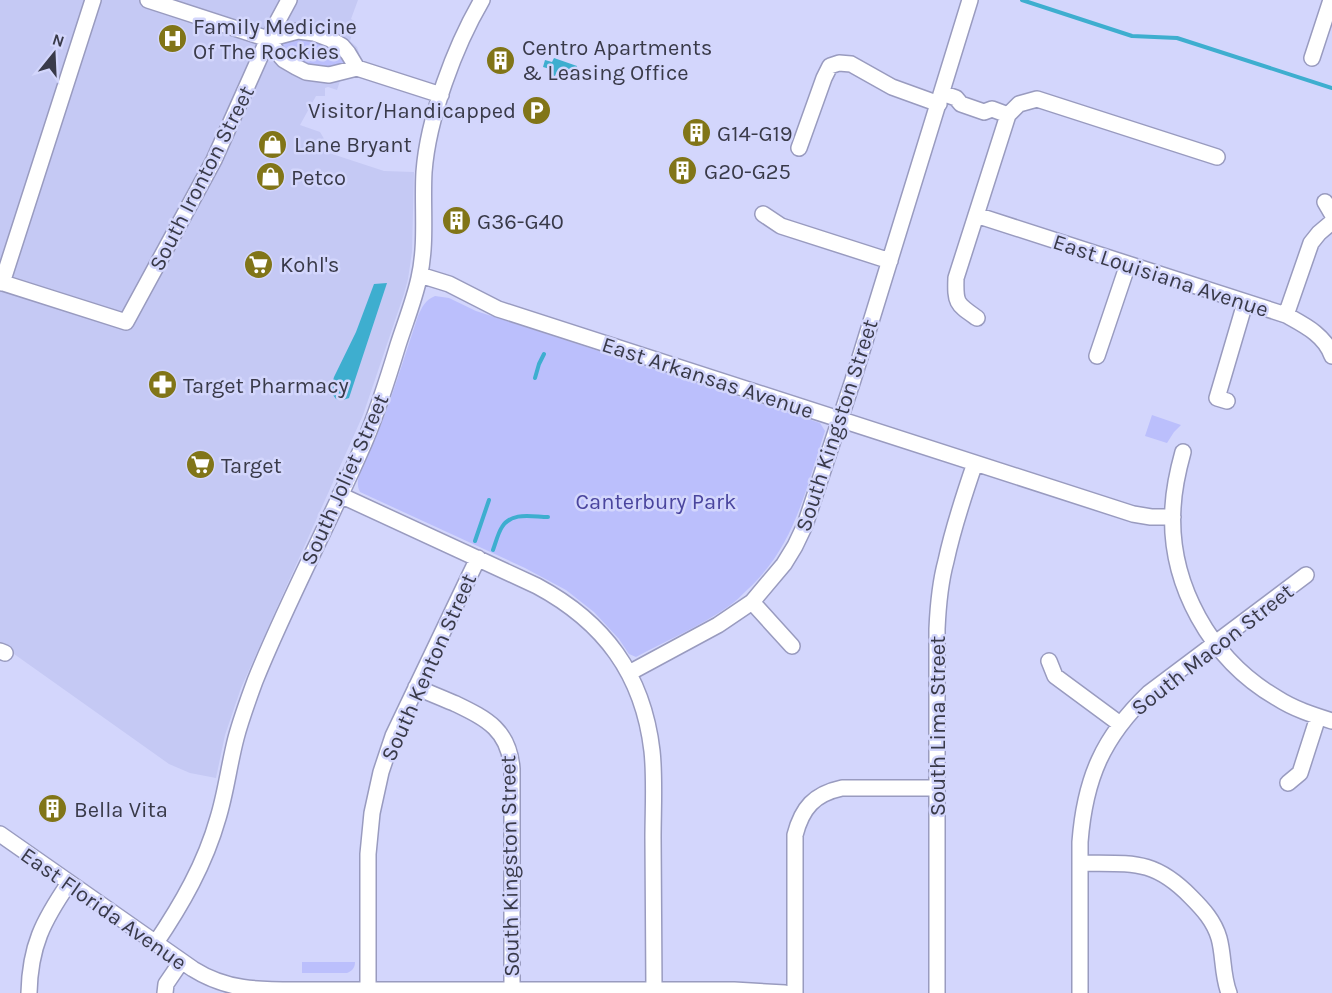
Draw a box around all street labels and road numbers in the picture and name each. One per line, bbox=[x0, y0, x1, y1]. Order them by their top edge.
street label: South Ironton Street bbox=[144, 82, 260, 275]
street label: East Louisiana Avenue bbox=[1050, 229, 1272, 323]
street label: South Kingston Street bbox=[790, 316, 884, 535]
street label: East Arkansas Avenue bbox=[599, 331, 817, 424]
street label: South Joliet Street bbox=[296, 390, 394, 569]
street label: South Kenton Street bbox=[376, 570, 482, 765]
street label: South Macon Street bbox=[1126, 578, 1299, 721]
street label: South Lima Street bbox=[925, 636, 951, 816]
street label: South Kingston Street bbox=[495, 755, 525, 977]
street label: East Florida Avenue bbox=[15, 842, 191, 976]

